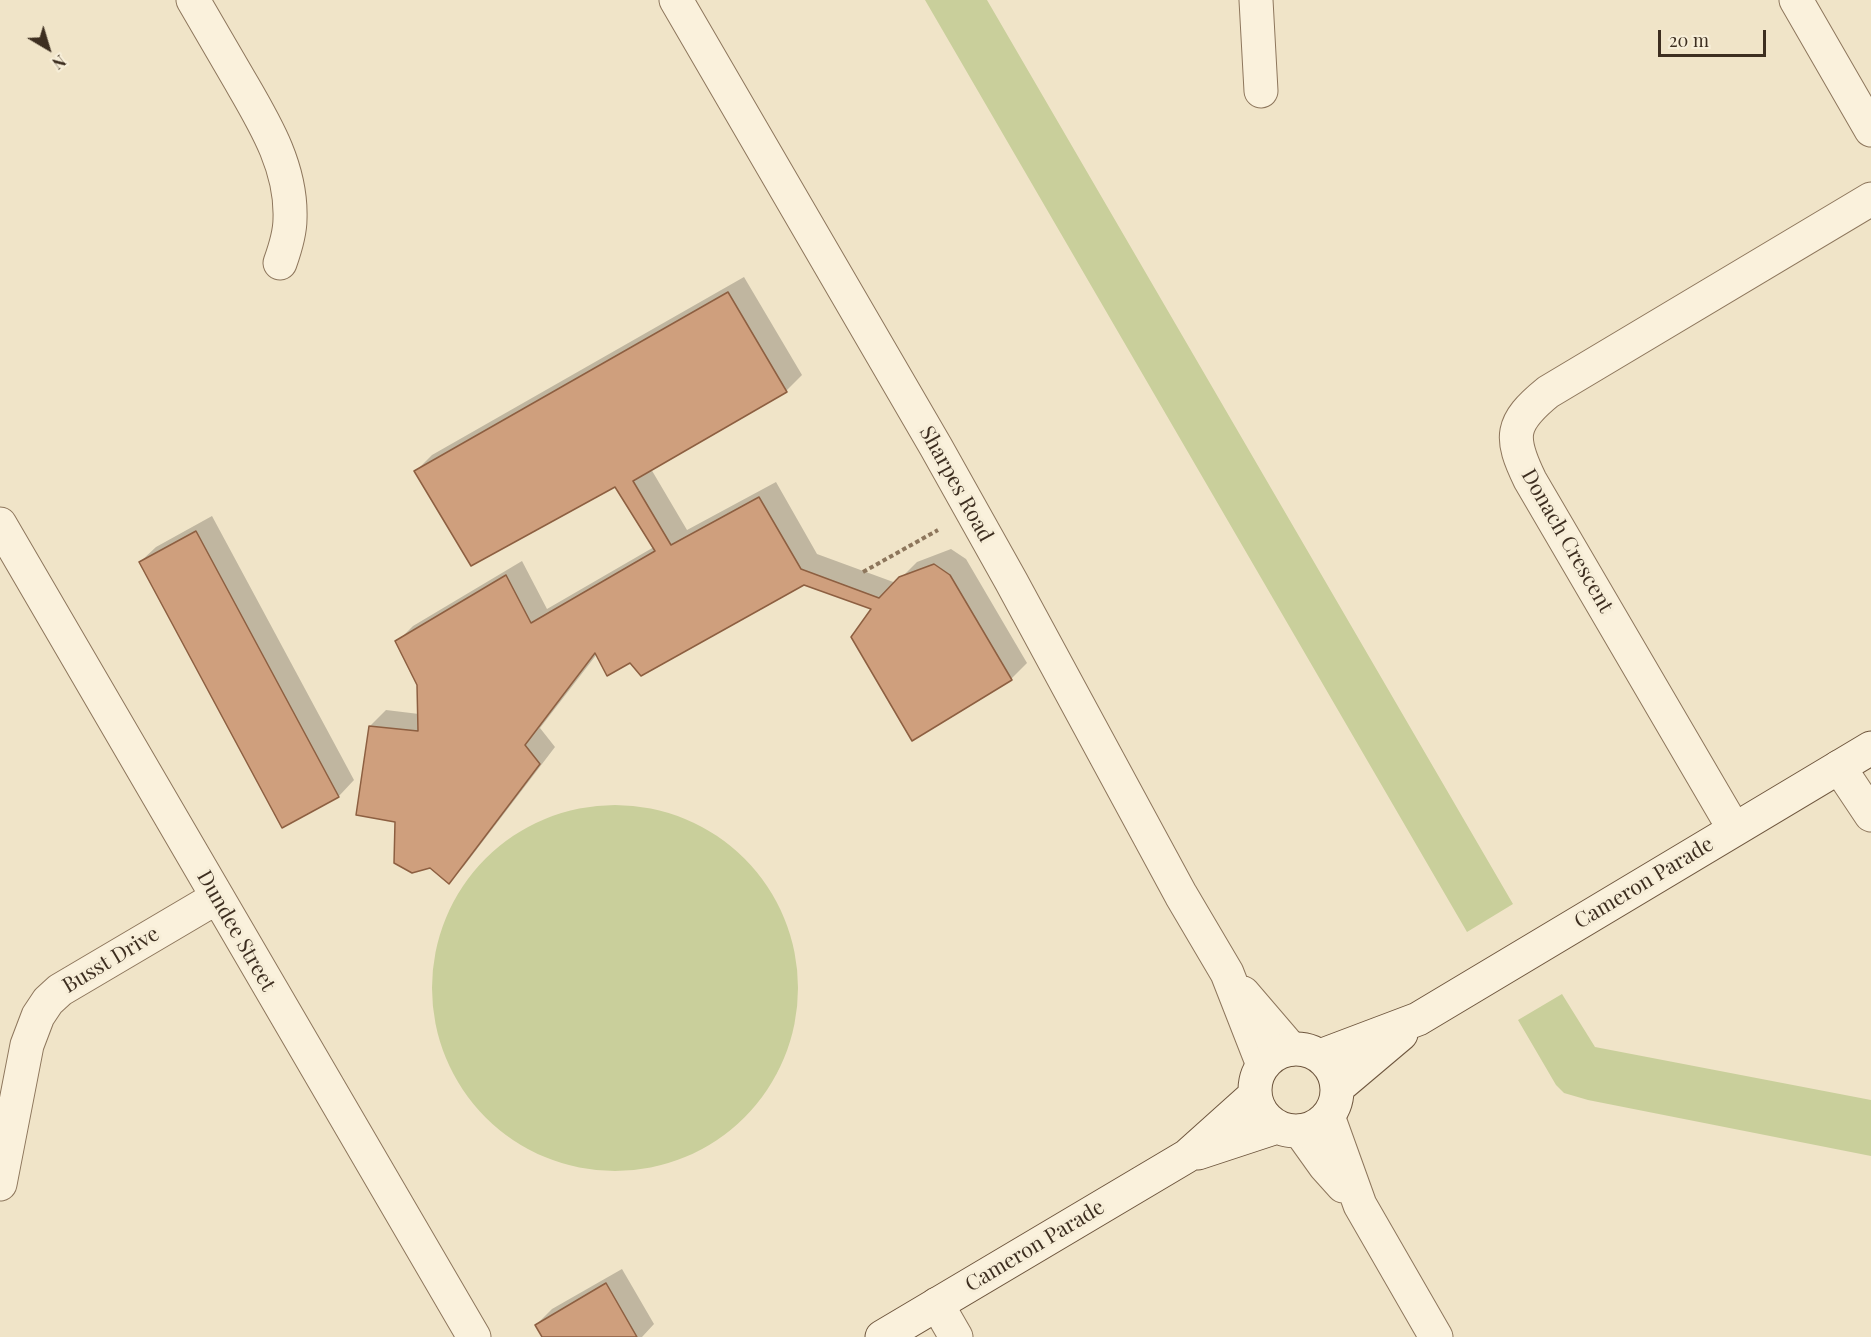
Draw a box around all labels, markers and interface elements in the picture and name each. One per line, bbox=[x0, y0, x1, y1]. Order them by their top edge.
north arrow bbox=[18, 18, 78, 78]
scale bar bbox=[1661, 18, 1769, 56]
text: 20 m bbox=[1669, 28, 1709, 52]
text: N bbox=[48, 51, 70, 74]
street label: Sharpes Road bbox=[914, 422, 998, 546]
street label: Donach Crescent bbox=[1516, 465, 1618, 617]
street label: Cameron Parade bbox=[1570, 832, 1718, 934]
street label: Dundee Street bbox=[191, 866, 281, 996]
street label: Busst Drive bbox=[58, 921, 164, 999]
street label: Cameron Parade bbox=[961, 1195, 1109, 1297]

